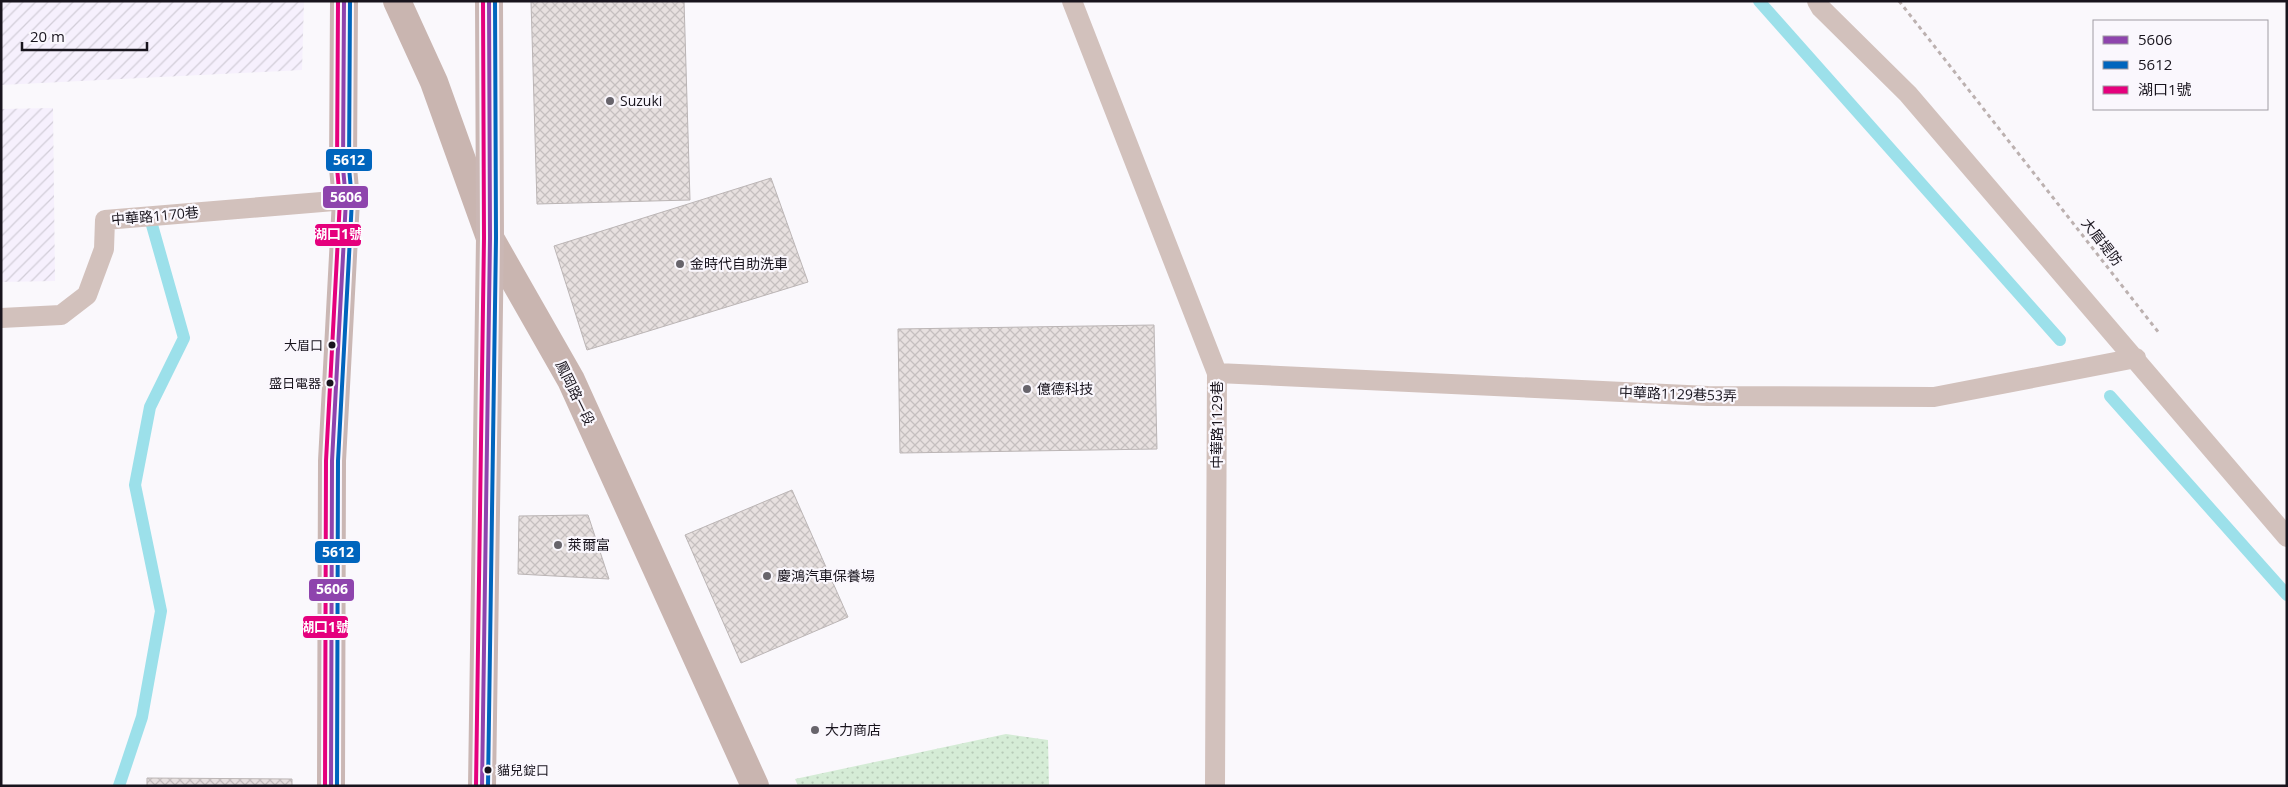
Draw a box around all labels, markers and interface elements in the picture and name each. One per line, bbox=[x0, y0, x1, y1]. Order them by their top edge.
scale bar bbox=[22, 20, 148, 52]
legend bbox=[2093, 20, 2268, 110]
text: 20 m bbox=[30, 26, 65, 46]
text: 5606 bbox=[2138, 29, 2172, 49]
text: 5612 bbox=[2138, 54, 2172, 74]
text: 湖口1號 bbox=[2138, 79, 2192, 99]
place label: Suzuki bbox=[620, 91, 662, 110]
marker: Suzuki bbox=[604, 95, 616, 107]
line badge: 5612 bbox=[325, 148, 373, 172]
text: 5612 bbox=[333, 150, 365, 169]
line badge: 5606 bbox=[322, 185, 369, 209]
text: 5606 bbox=[330, 187, 362, 206]
street label: 中華路1170巷 bbox=[110, 202, 200, 229]
street label: 大眉堤防 bbox=[2078, 214, 2127, 270]
line badge: 湖口1號 bbox=[314, 223, 362, 247]
text: 湖口1號 bbox=[313, 224, 363, 243]
place label: 金時代自助洗車 bbox=[690, 254, 788, 273]
marker: 金時代自助洗車 bbox=[674, 258, 686, 270]
place label: 大眉口 bbox=[284, 336, 323, 354]
marker: 大眉口 bbox=[327, 340, 337, 350]
street label: 鳳岡路一段 bbox=[552, 357, 599, 428]
place label: 盛日電器 bbox=[269, 374, 321, 392]
marker: 盛日電器 bbox=[325, 378, 335, 388]
place label: 億德科技 bbox=[1037, 379, 1093, 398]
street label: 中華路1129巷 bbox=[1207, 381, 1226, 469]
street label: 中華路1129巷53弄 bbox=[1619, 382, 1737, 405]
marker: 億德科技 bbox=[1021, 383, 1033, 395]
place label: 萊爾富 bbox=[568, 535, 610, 554]
marker: 萊爾富 bbox=[552, 539, 564, 551]
line badge: 5612 bbox=[314, 540, 361, 564]
text: 5612 bbox=[322, 542, 354, 561]
place label: 慶鴻汽車保養場 bbox=[777, 566, 875, 585]
marker: 慶鴻汽車保養場 bbox=[761, 570, 773, 582]
line badge: 5606 bbox=[308, 578, 355, 602]
text: 5606 bbox=[316, 579, 348, 598]
line badge: 湖口1號 bbox=[302, 615, 349, 639]
text: 湖口1號 bbox=[300, 617, 350, 636]
place label: 大力商店 bbox=[825, 720, 881, 739]
marker: 大力商店 bbox=[809, 724, 821, 736]
place label: 貓兒錠口 bbox=[497, 761, 549, 779]
marker: 貓兒錠口 bbox=[483, 765, 493, 775]

